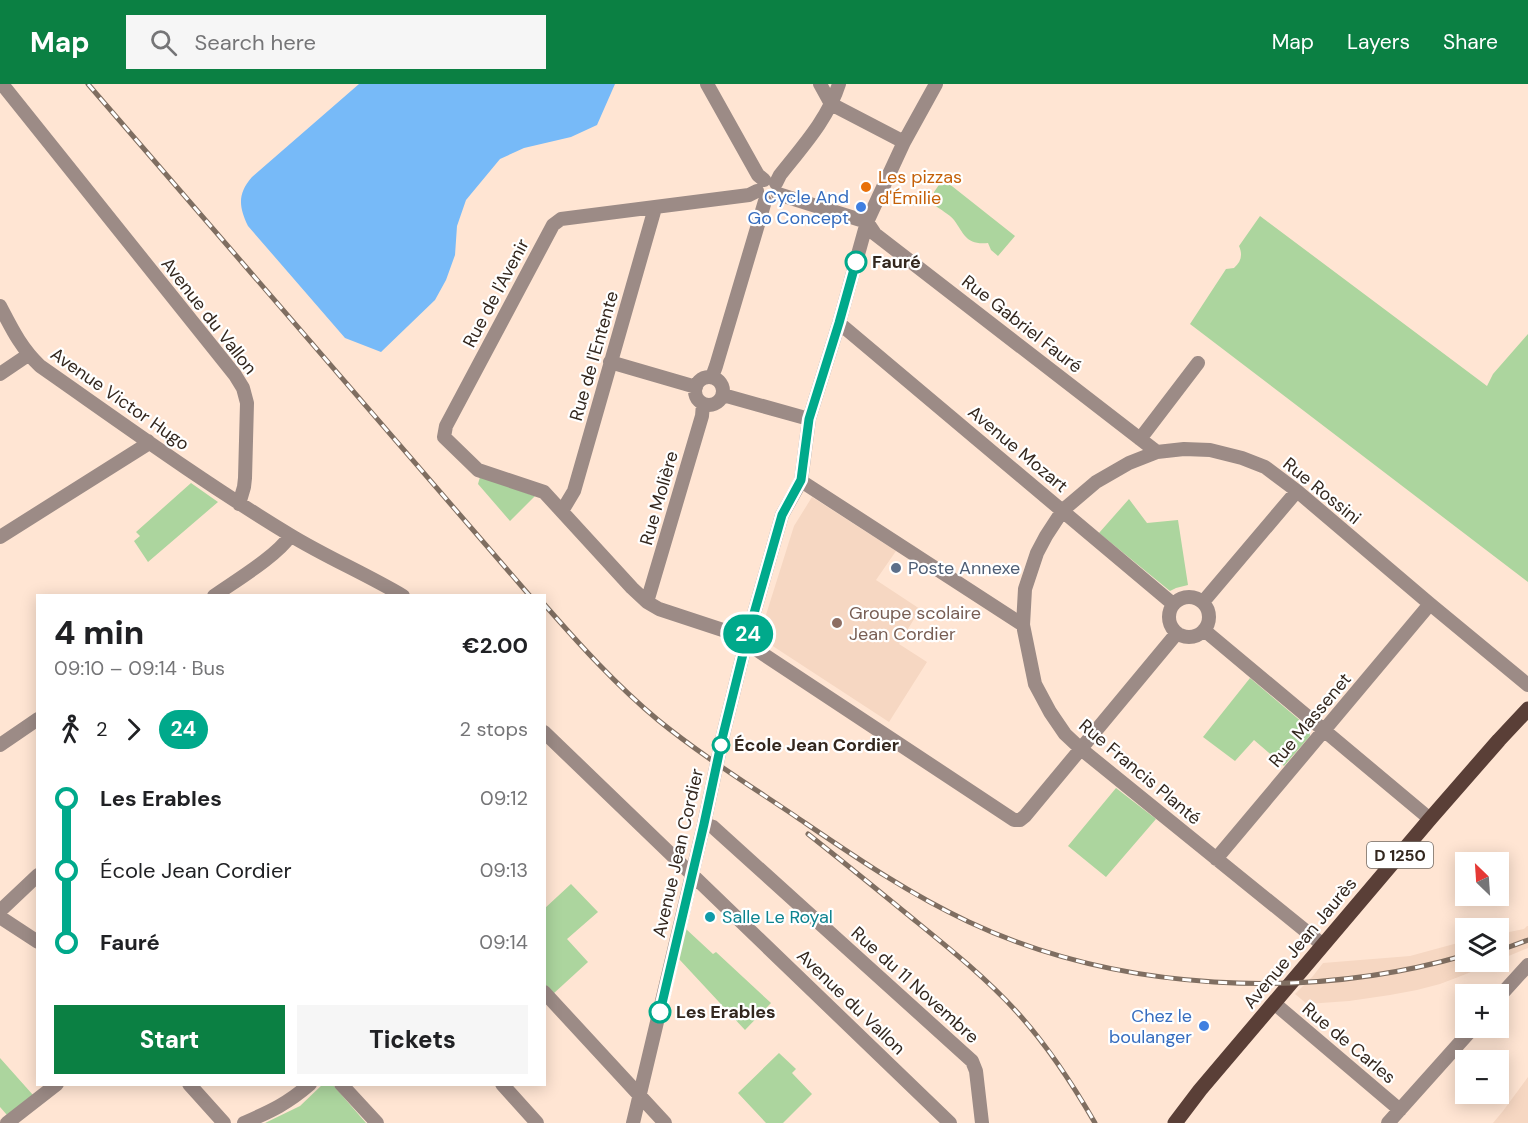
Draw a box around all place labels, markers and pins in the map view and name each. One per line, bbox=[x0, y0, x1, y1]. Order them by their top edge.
place label: Les pizzas d'Émilie bbox=[878, 165, 962, 210]
marker: Les pizzas d'Émilie bbox=[859, 180, 873, 194]
place label: Cycle And Go Concept bbox=[747, 185, 849, 230]
marker: Cycle And Go Concept bbox=[854, 200, 868, 214]
place label: Fauré bbox=[872, 250, 921, 274]
marker: Fauré bbox=[845, 251, 867, 273]
place label: Poste Annexe bbox=[908, 556, 1020, 580]
marker: Poste Annexe bbox=[889, 561, 903, 575]
place label: Groupe scolaire Jean Cordier bbox=[849, 601, 981, 646]
marker: Groupe scolaire Jean Cordier bbox=[830, 616, 844, 630]
place label: École Jean Cordier bbox=[734, 733, 899, 757]
marker: École Jean Cordier bbox=[712, 736, 730, 754]
place label: Salle Le Royal bbox=[722, 905, 833, 929]
marker: Salle Le Royal bbox=[703, 910, 717, 924]
place label: Les Erables bbox=[676, 1000, 776, 1024]
marker: Les Erables bbox=[649, 1001, 671, 1023]
place label: Chez le boulanger bbox=[1109, 1004, 1192, 1049]
marker: Chez le boulanger bbox=[1197, 1019, 1211, 1033]

